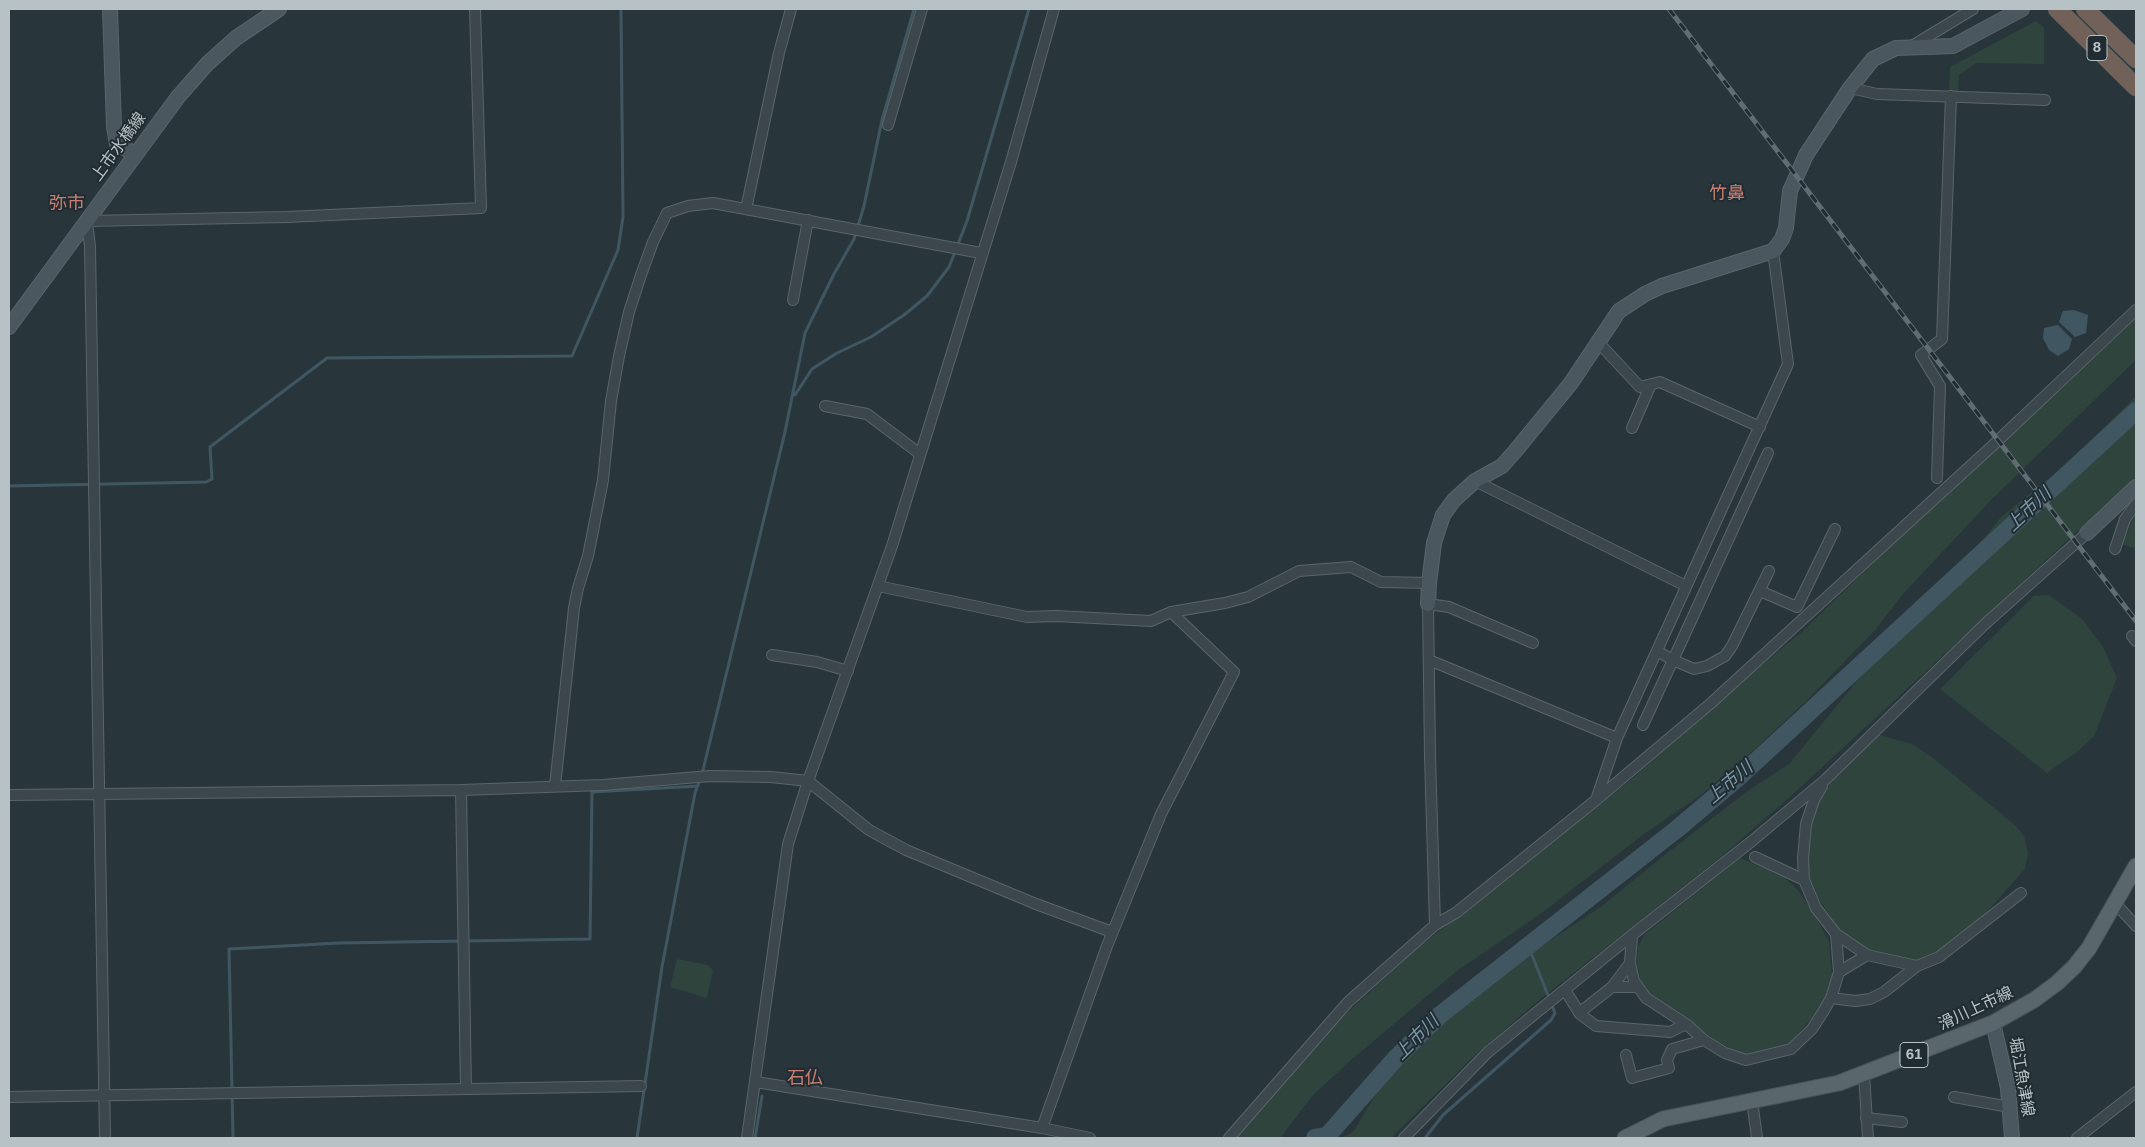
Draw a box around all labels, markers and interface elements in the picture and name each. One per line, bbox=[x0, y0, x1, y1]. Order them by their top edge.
road number: 8 bbox=[2087, 36, 2107, 60]
street label: 上市水橋線 bbox=[88, 109, 150, 185]
district label: 竹鼻 bbox=[1709, 183, 1745, 205]
district label: 弥市 bbox=[49, 193, 85, 215]
water label: 上市川 bbox=[2002, 484, 2056, 536]
water label: 上市川 bbox=[1702, 757, 1758, 809]
street label: 滑川上市線 bbox=[1936, 983, 2016, 1035]
water label: 上市川 bbox=[1390, 1011, 1444, 1065]
street label: 堀江魚津線 bbox=[2005, 1036, 2037, 1118]
road number: 61 bbox=[1900, 1042, 1928, 1068]
district label: 石仏 bbox=[787, 1068, 823, 1090]

